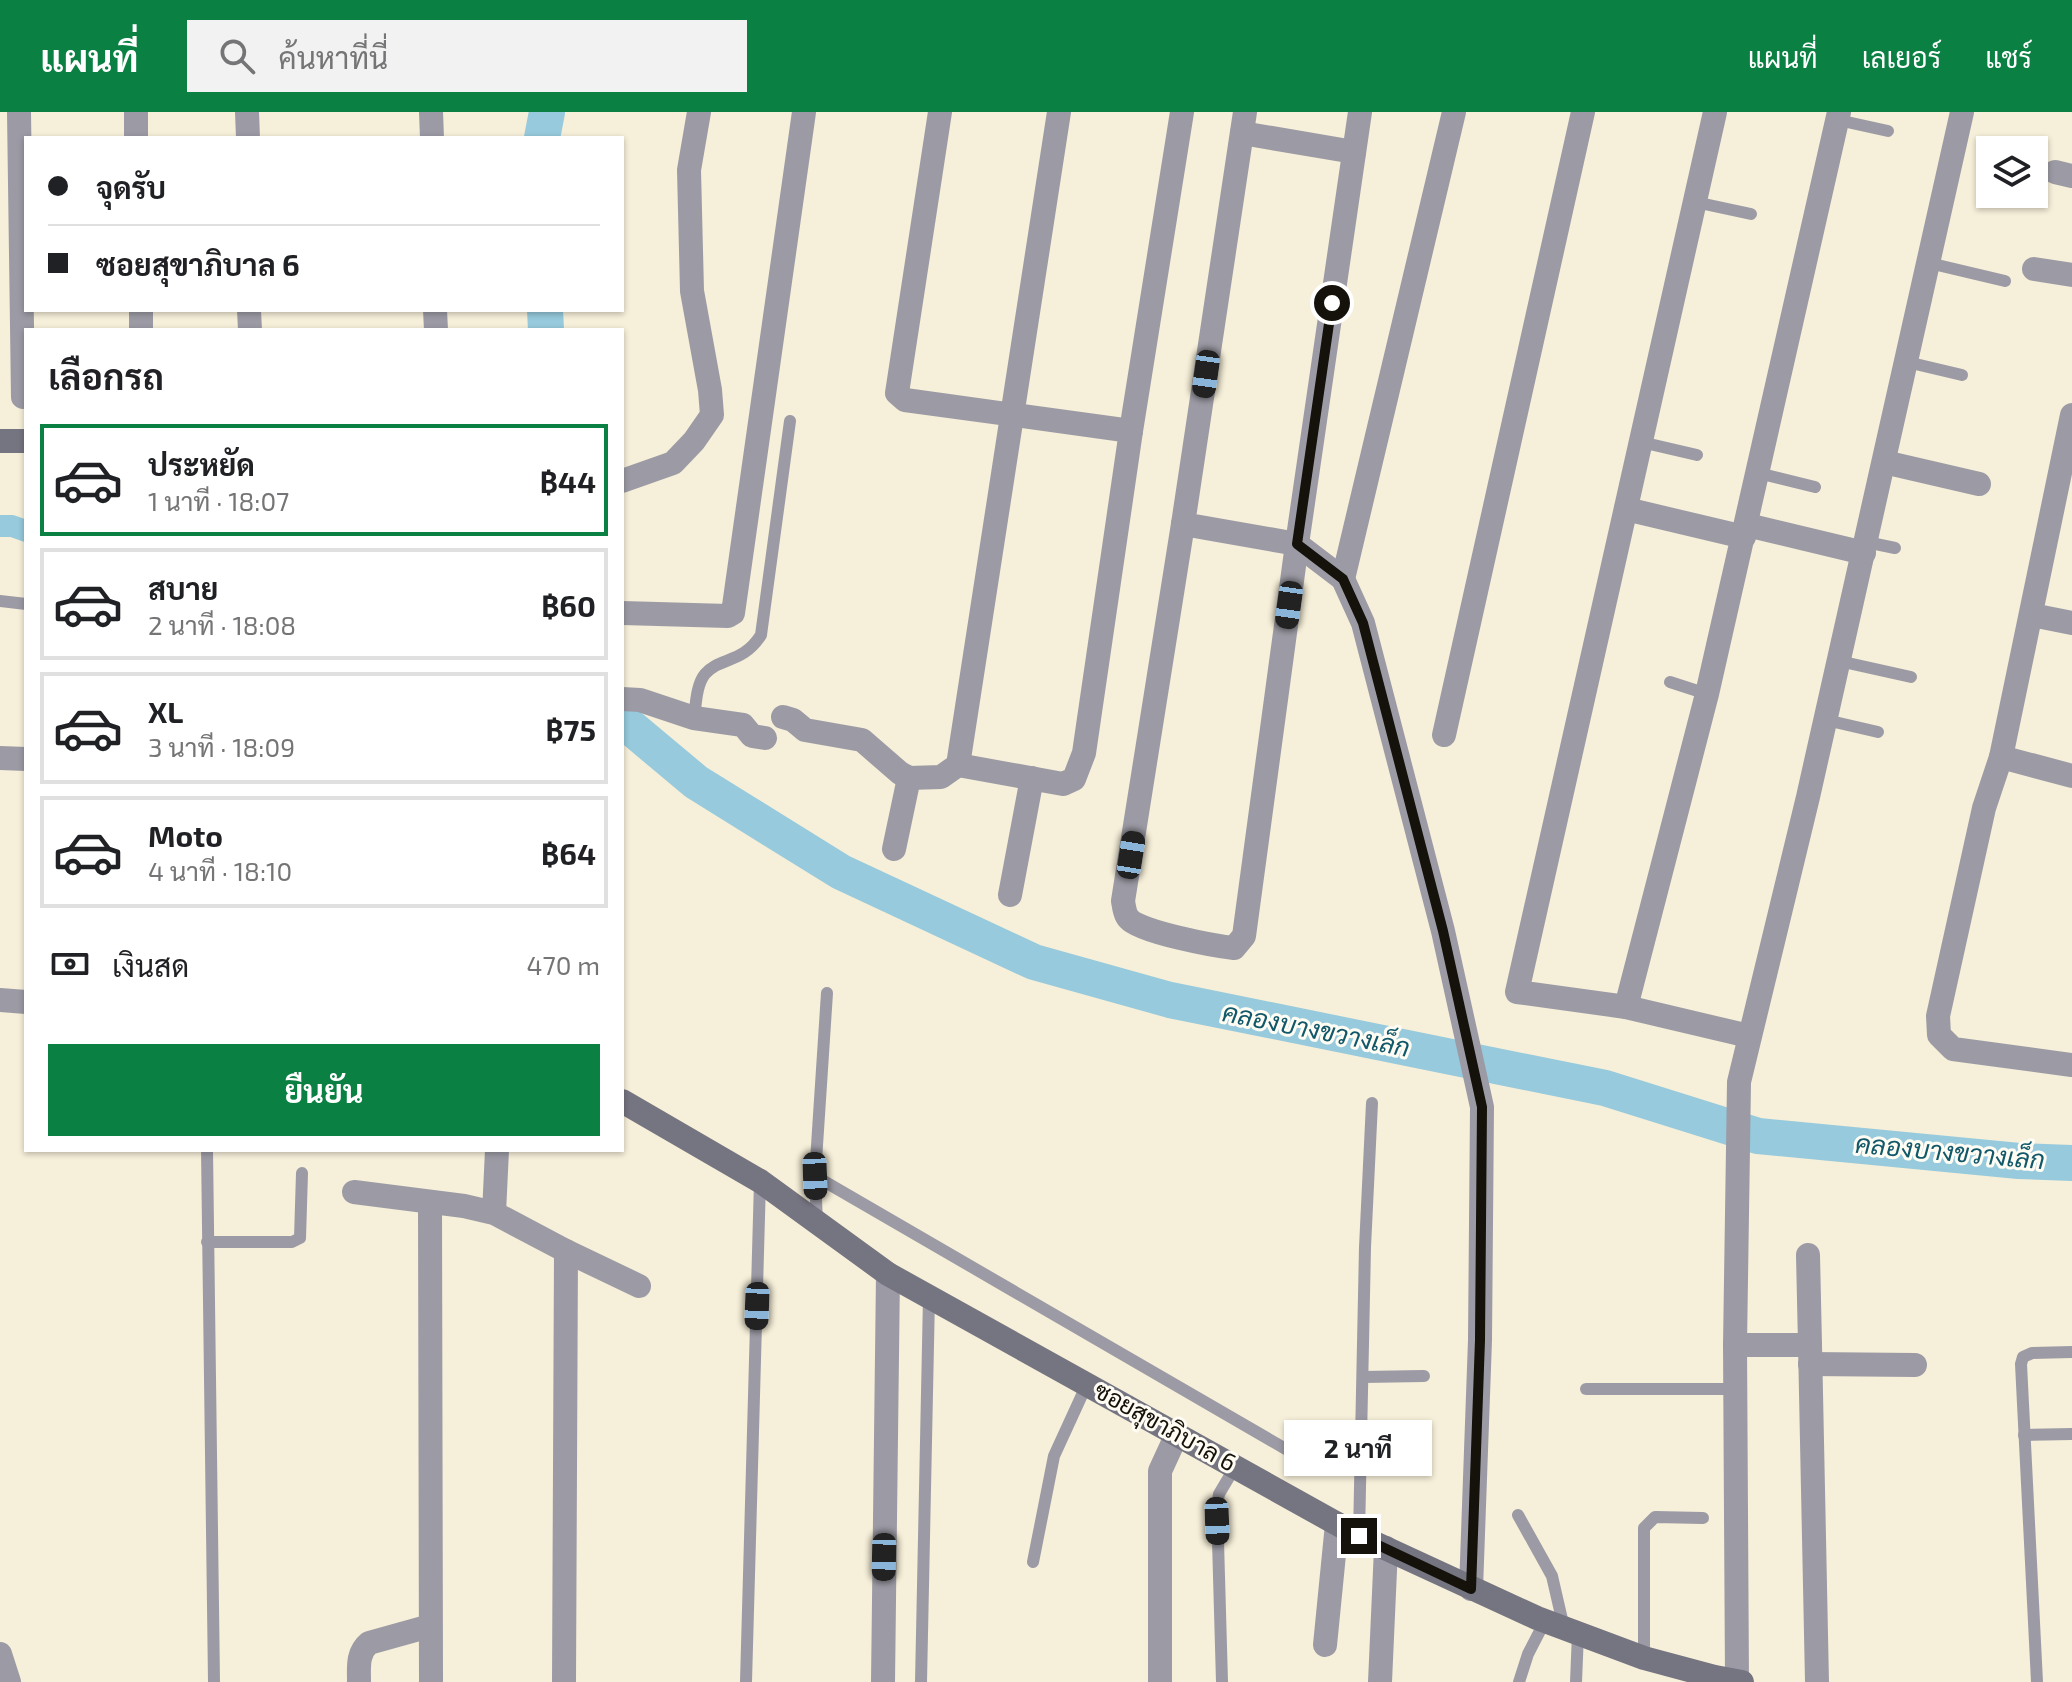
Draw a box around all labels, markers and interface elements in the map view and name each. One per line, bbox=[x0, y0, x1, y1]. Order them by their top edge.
search box bbox=[187, 20, 747, 92]
text: แผนที่ bbox=[40, 34, 139, 80]
icon: search bbox=[215, 34, 259, 78]
text: ค้นหาที่นี่ bbox=[279, 39, 388, 75]
text: แผนที่ bbox=[1748, 40, 1818, 74]
text: เลเยอร์ bbox=[1862, 40, 1941, 74]
text: แชร์ bbox=[1985, 40, 2032, 74]
map controls bbox=[1976, 136, 2048, 208]
button: layers bbox=[1976, 136, 2048, 208]
text: จุดรับ bbox=[96, 169, 166, 205]
text: ซอยสุขาภิบาล 6 bbox=[96, 246, 300, 282]
route start bbox=[1314, 285, 1350, 321]
car bbox=[1191, 349, 1221, 399]
text: เลือกรถ bbox=[48, 354, 164, 397]
icon: car bbox=[52, 444, 124, 516]
text: ประหยัด bbox=[148, 446, 255, 482]
text: ฿44 bbox=[540, 463, 596, 499]
text: 1 นาที · 18:07 bbox=[148, 485, 289, 516]
icon: car bbox=[52, 568, 124, 640]
text: สบาย bbox=[148, 570, 218, 606]
car bbox=[1274, 580, 1304, 630]
text: ฿60 bbox=[541, 587, 596, 623]
text: 2 นาที · 18:08 bbox=[148, 609, 296, 640]
icon: car bbox=[52, 692, 124, 764]
text: XL bbox=[148, 693, 183, 729]
text: ฿75 bbox=[546, 711, 596, 747]
text: 3 นาที · 18:09 bbox=[148, 731, 295, 762]
icon: car bbox=[52, 816, 124, 888]
text: Moto bbox=[148, 817, 223, 853]
car bbox=[1115, 829, 1147, 881]
text: ฿64 bbox=[541, 835, 596, 871]
text: 4 นาที · 18:10 bbox=[148, 855, 292, 886]
icon: cash bbox=[48, 942, 92, 986]
text: เงินสด bbox=[112, 947, 189, 983]
text: 470 m bbox=[526, 949, 600, 980]
water label: คลองบางขวางเล็ก bbox=[1220, 994, 1413, 1062]
button: ยืนยัน bbox=[48, 1044, 600, 1136]
water label: คลองบางขวางเล็ก bbox=[1854, 1126, 2046, 1174]
car bbox=[802, 1152, 828, 1200]
car bbox=[744, 1282, 770, 1330]
street label: ซอยสุขาภิบาล 6 bbox=[1088, 1375, 1242, 1479]
callout: 2 นาที bbox=[1285, 1420, 1433, 1476]
text: 2 นาที bbox=[1324, 1432, 1392, 1463]
car bbox=[1204, 1497, 1230, 1545]
route end bbox=[1341, 1518, 1377, 1554]
car bbox=[872, 1533, 896, 1581]

